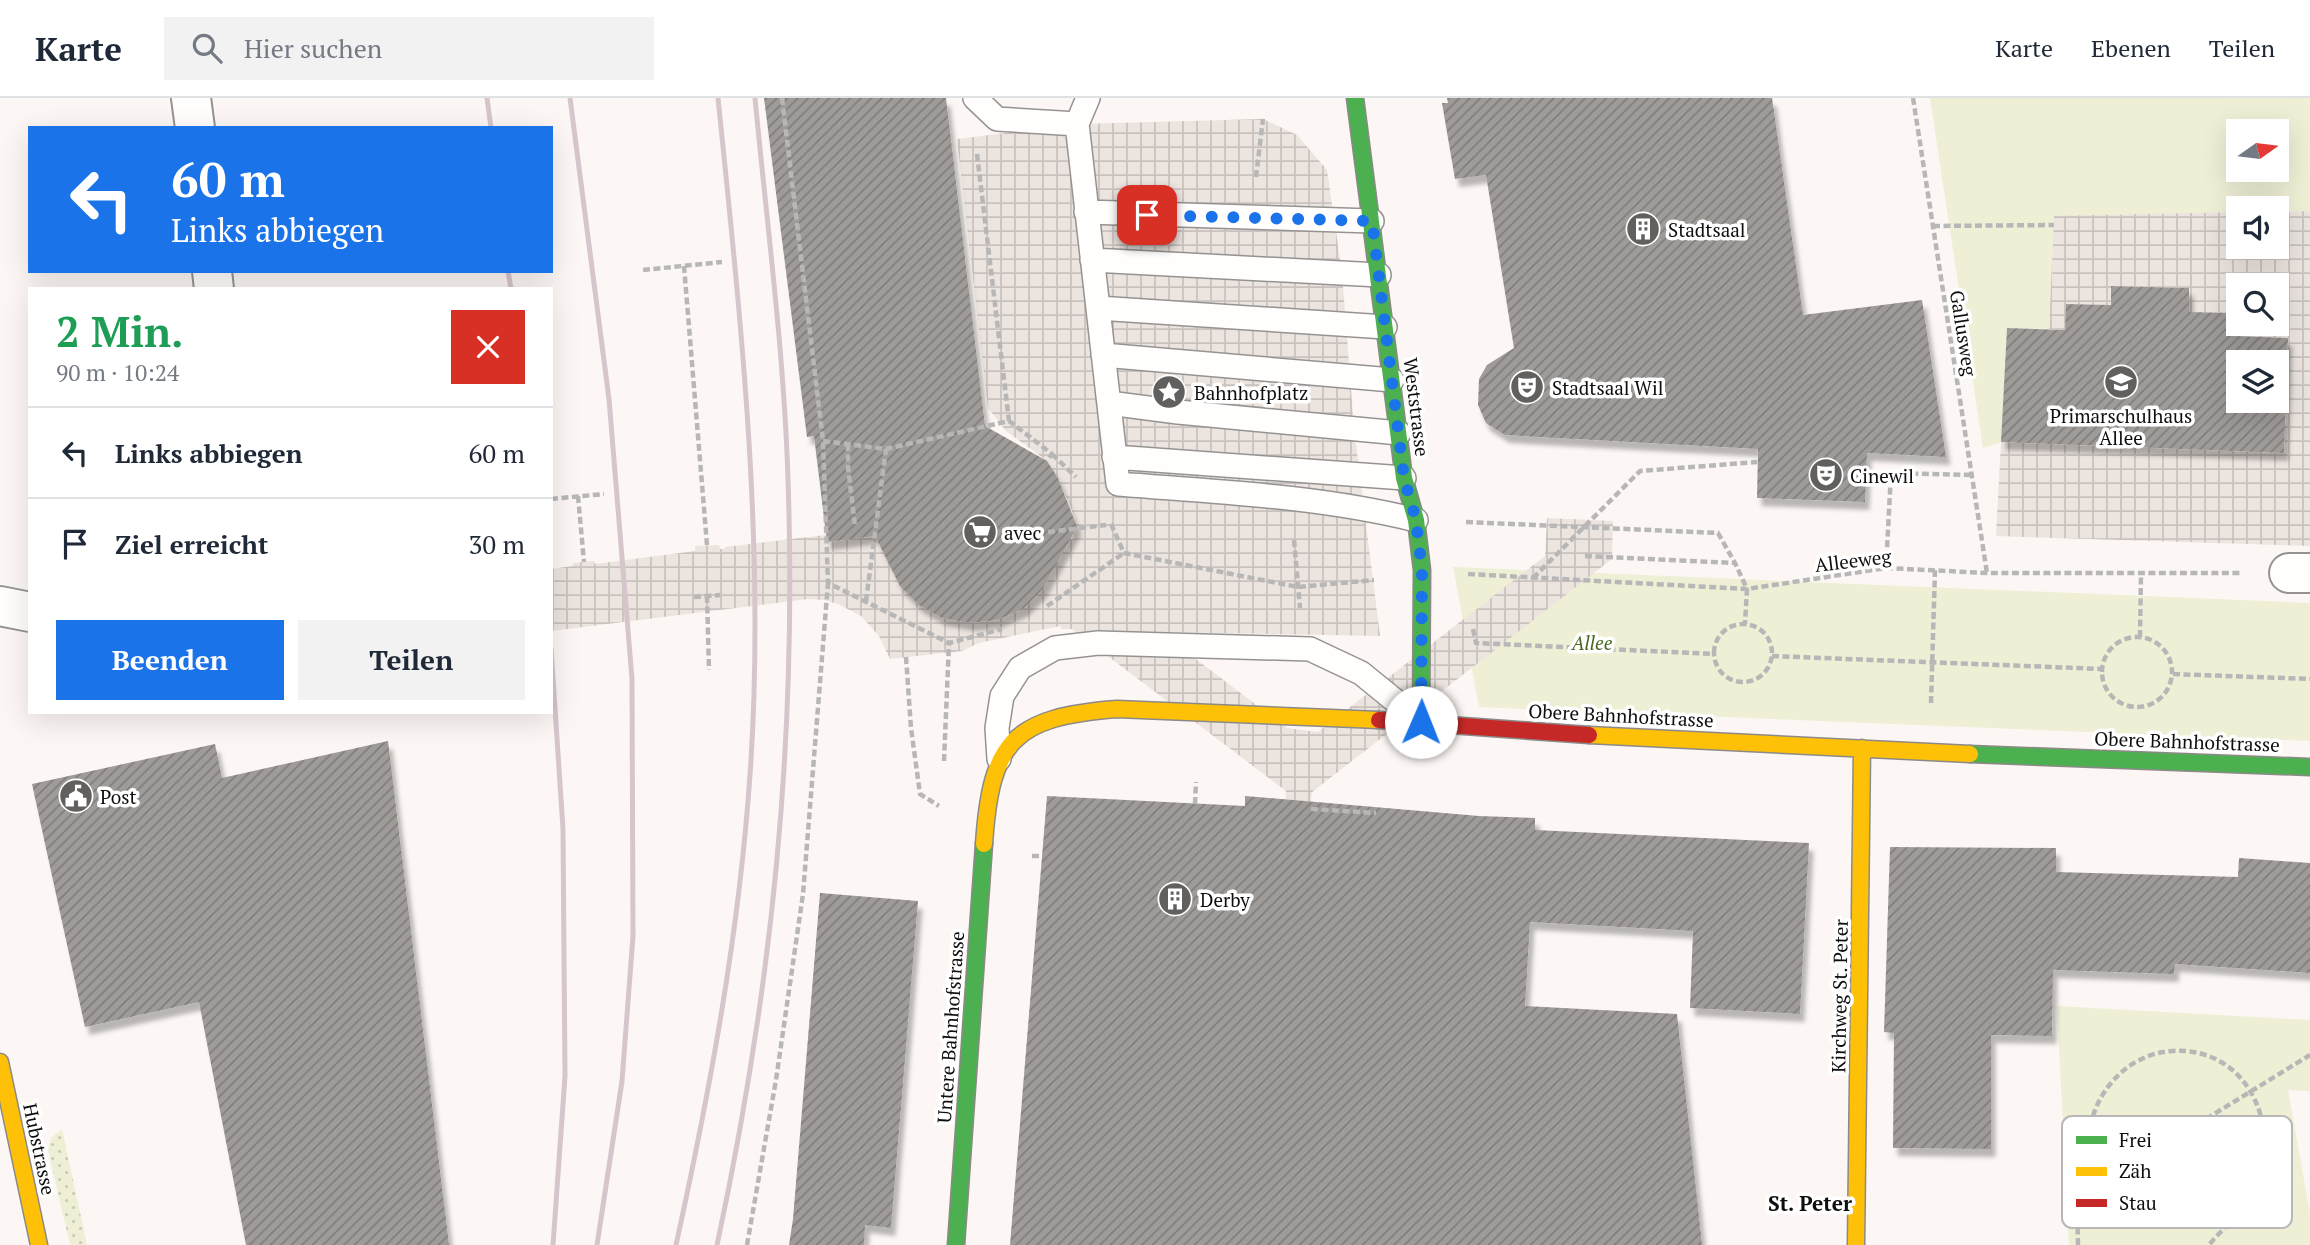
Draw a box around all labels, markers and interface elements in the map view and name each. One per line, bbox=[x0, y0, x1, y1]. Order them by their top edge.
search box bbox=[164, 17, 654, 80]
text: Karte bbox=[35, 27, 122, 70]
icon: search bbox=[188, 29, 226, 67]
text: Hier suchen bbox=[244, 31, 382, 65]
text: Karte bbox=[1995, 32, 2053, 64]
text: Ebenen bbox=[2091, 32, 2171, 64]
text: Teilen bbox=[2209, 32, 2275, 64]
north arrow bbox=[2226, 119, 2289, 182]
map controls bbox=[2226, 119, 2289, 413]
text: 60 m bbox=[171, 146, 285, 211]
icon: left bbox=[56, 154, 147, 245]
pin bbox=[1117, 185, 1177, 245]
icon: arrive bbox=[1128, 196, 1166, 234]
button: sound bbox=[2226, 196, 2289, 259]
text: Links abbiegen bbox=[171, 209, 384, 251]
building icon: Stadtsaal bbox=[1624, 210, 1662, 248]
place label: Stadtsaal bbox=[1668, 217, 1746, 242]
button: search bbox=[2226, 273, 2289, 336]
street label: Gallusweg bbox=[1945, 288, 1983, 379]
text: 2 Min. bbox=[56, 303, 184, 359]
button: close bbox=[451, 310, 525, 384]
button: layers bbox=[2226, 350, 2289, 413]
street label: Weststrasse bbox=[1399, 356, 1435, 458]
text: 90 m · 10:24 bbox=[56, 357, 179, 388]
school or university icon: Primarschulhaus Allee bbox=[2102, 363, 2140, 401]
theatre icon: Stadtsaal Wil bbox=[1508, 368, 1546, 406]
place icon: Bahnhofplatz bbox=[1150, 373, 1188, 411]
place label: Stadtsaal Wil bbox=[1552, 375, 1663, 400]
place label: Bahnhofplatz bbox=[1194, 380, 1308, 405]
place label: Primarschulhaus Allee bbox=[2050, 403, 2192, 450]
icon: left bbox=[56, 434, 94, 472]
text: Links abbiegen bbox=[115, 436, 303, 470]
text: 60 m bbox=[469, 436, 525, 470]
theatre icon: Cinewil bbox=[1807, 456, 1845, 494]
place label: Cinewil bbox=[1850, 463, 1914, 488]
supermarket icon: avec bbox=[961, 513, 999, 551]
place label: avec bbox=[1004, 520, 1041, 545]
icon: arrive bbox=[56, 525, 94, 563]
text: Ziel erreicht bbox=[115, 527, 268, 561]
text: 30 m bbox=[469, 527, 525, 561]
street label: Alleeweg bbox=[1813, 543, 1894, 577]
button: Beenden bbox=[56, 620, 284, 700]
button: Teilen bbox=[298, 620, 525, 700]
park label: Allee bbox=[1571, 630, 1613, 655]
position arrow bbox=[1384, 685, 1458, 759]
street label: Obere Bahnhofstrasse bbox=[1528, 698, 1714, 732]
street label: Obere Bahnhofstrasse bbox=[2094, 725, 2280, 757]
public building icon: Post bbox=[57, 777, 95, 815]
place label: Post bbox=[100, 784, 137, 809]
building icon: Derby bbox=[1156, 880, 1194, 918]
place label: Derby bbox=[1200, 887, 1250, 912]
street label: Kirchweg St. Peter bbox=[1825, 918, 1853, 1073]
street label: Untere Bahnhofstrasse bbox=[931, 930, 969, 1124]
street label: Hubstrasse bbox=[18, 1101, 62, 1197]
legend bbox=[2062, 1116, 2292, 1228]
text: Frei bbox=[2119, 1127, 2152, 1152]
text: Zäh bbox=[2119, 1158, 2151, 1183]
district label: St. Peter bbox=[1768, 1189, 1852, 1217]
text: Stau bbox=[2119, 1190, 2157, 1215]

